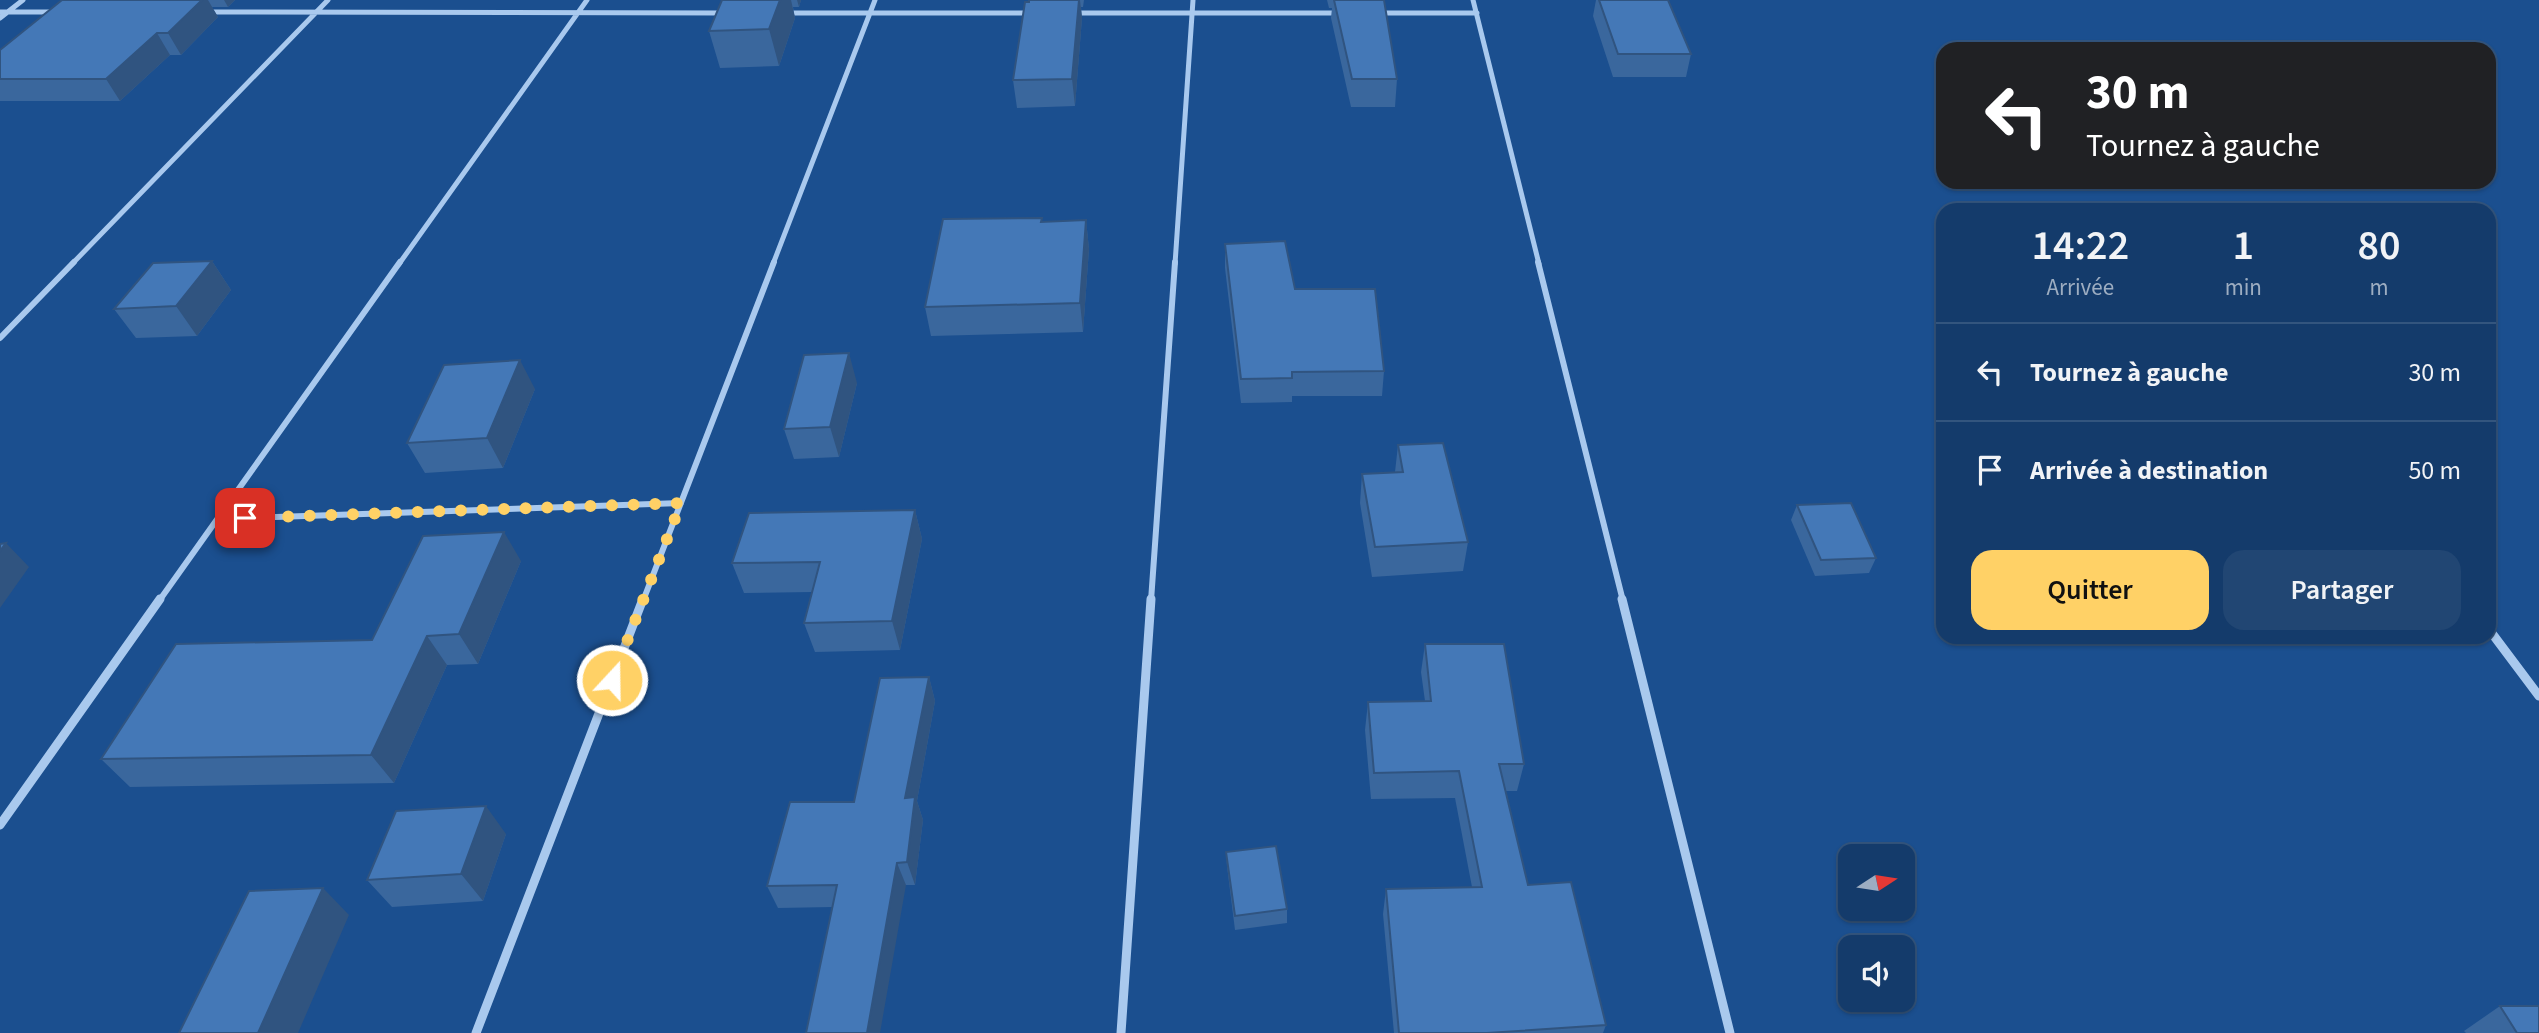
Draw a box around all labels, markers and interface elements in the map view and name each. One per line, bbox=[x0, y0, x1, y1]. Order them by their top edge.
text: 30 m bbox=[2086, 58, 2190, 128]
icon: left bbox=[1971, 70, 2062, 161]
text: Tournez à gauche bbox=[2086, 123, 2320, 169]
text: 14:22 bbox=[2031, 216, 2129, 276]
text: 1 bbox=[2233, 216, 2254, 276]
text: 80 bbox=[2357, 216, 2401, 276]
text: Arrivée bbox=[2047, 271, 2114, 304]
text: min bbox=[2225, 271, 2262, 304]
text: m bbox=[2369, 271, 2388, 304]
icon: left bbox=[1971, 353, 2009, 391]
text: Tournez à gauche bbox=[2030, 354, 2229, 391]
text: 30 m bbox=[2408, 354, 2461, 391]
icon: arrive bbox=[1971, 451, 2009, 489]
text: Arrivée à destination bbox=[2030, 452, 2268, 489]
text: 50 m bbox=[2408, 452, 2461, 489]
pin bbox=[215, 488, 275, 548]
icon: arrive bbox=[226, 499, 264, 537]
button: Quitter bbox=[1971, 550, 2209, 630]
button: Partager bbox=[2223, 550, 2461, 630]
position arrow bbox=[575, 643, 649, 717]
north arrow bbox=[1838, 844, 1914, 920]
map controls bbox=[1838, 844, 1915, 1012]
button: sound bbox=[1838, 935, 1915, 1012]

